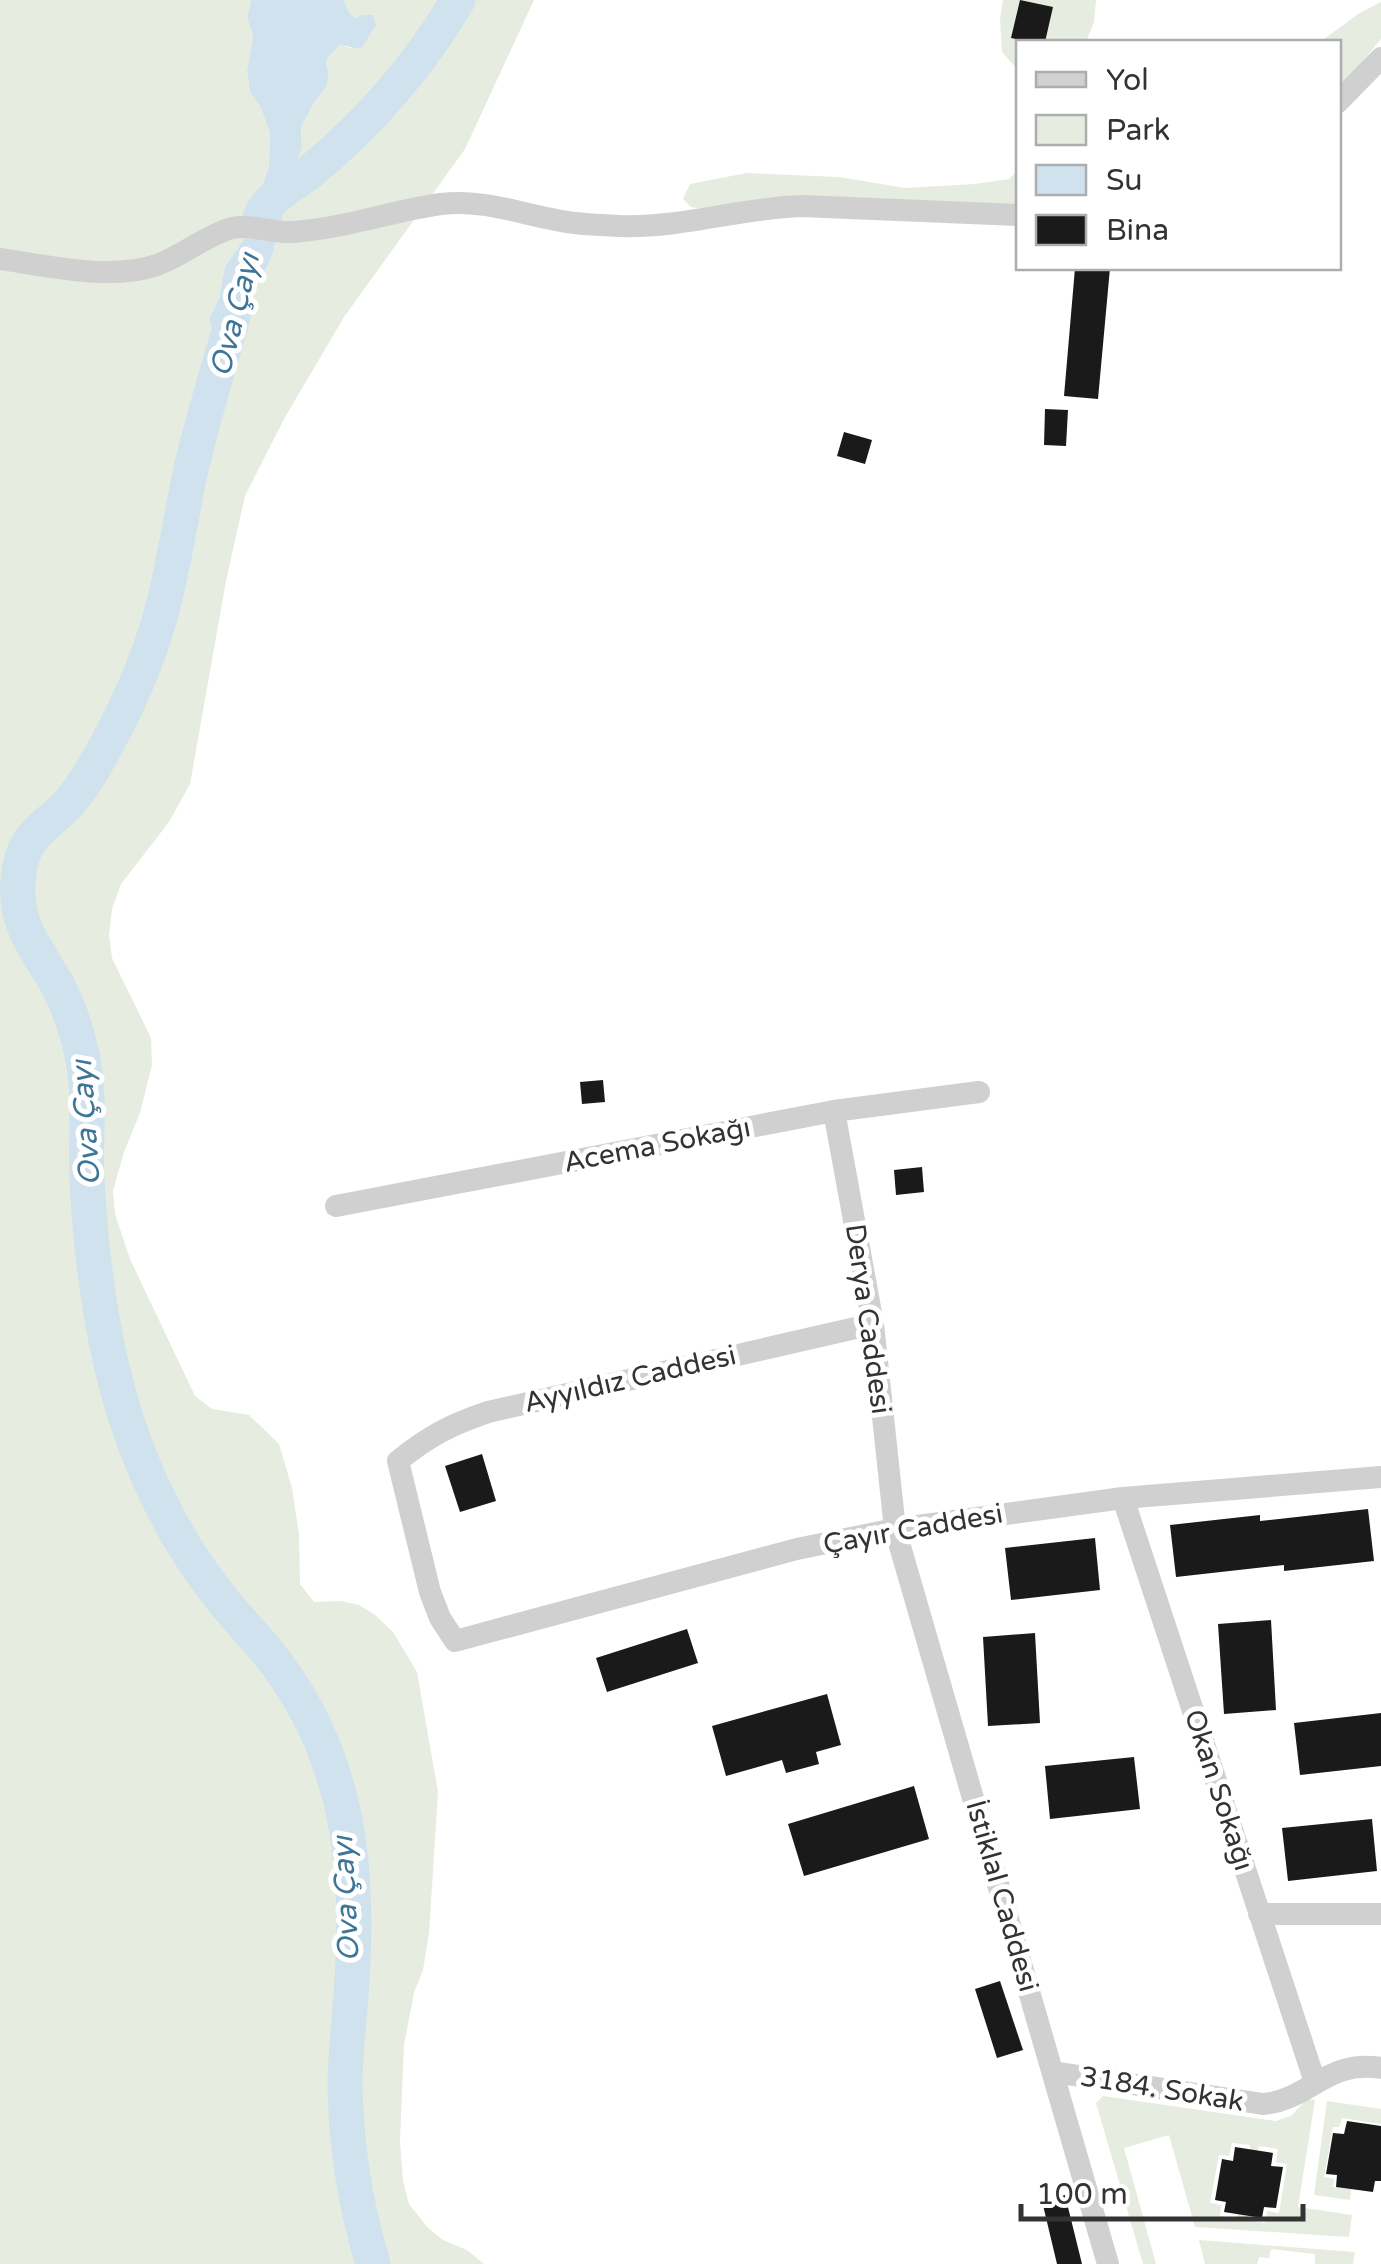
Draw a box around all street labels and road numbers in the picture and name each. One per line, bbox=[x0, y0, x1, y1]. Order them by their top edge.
street label: Acema Sokağı bbox=[561, 1110, 753, 1180]
street label: Derya Caddesi bbox=[838, 1222, 898, 1416]
street label: Ayyıldız Caddesi bbox=[521, 1338, 739, 1420]
street label: Çayır Caddesi bbox=[821, 1496, 1005, 1562]
street label: Okan Sokağı bbox=[1177, 1705, 1261, 1875]
street label: İstiklal Caddesi bbox=[958, 1796, 1046, 1996]
street label: 3184. Sokak bbox=[1078, 2059, 1246, 2119]

